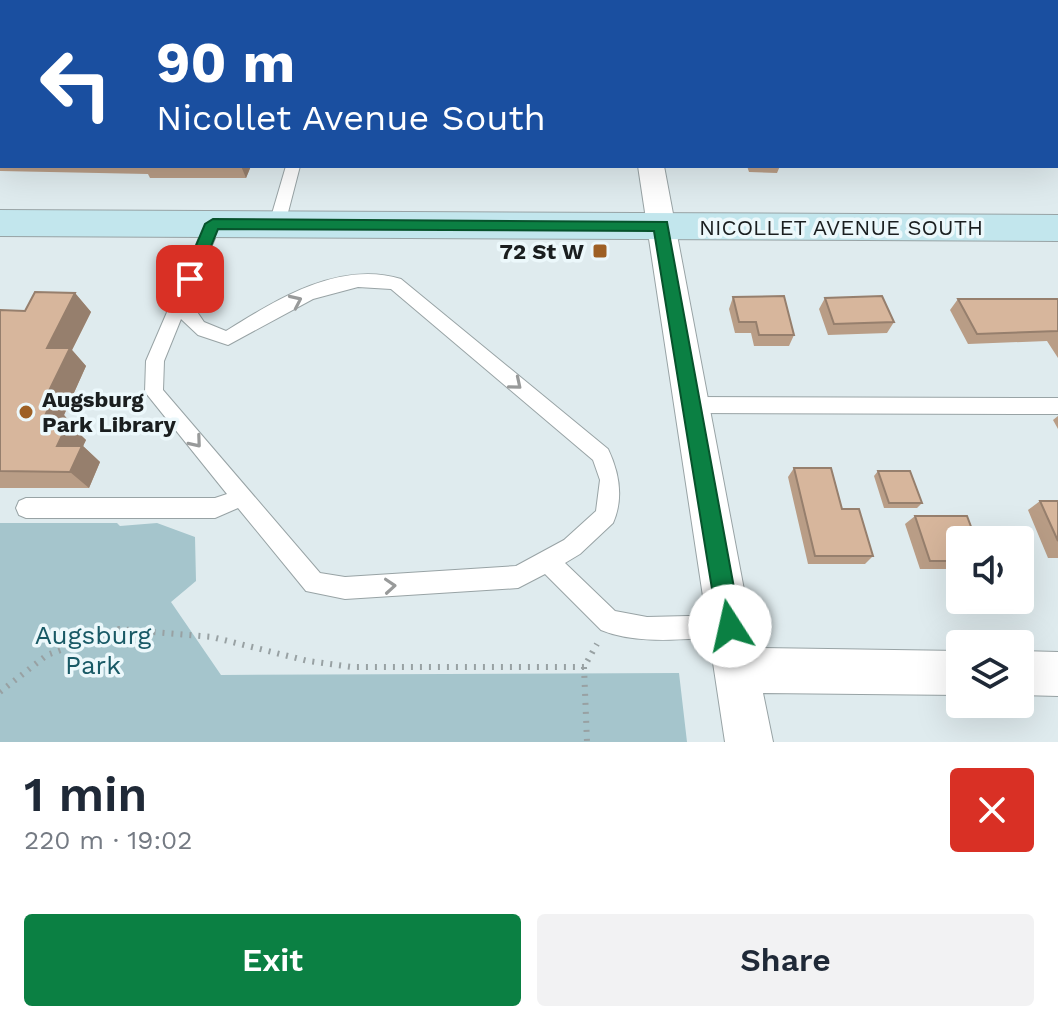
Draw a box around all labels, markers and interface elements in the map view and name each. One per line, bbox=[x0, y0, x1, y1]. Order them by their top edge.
text: 90 m bbox=[156, 30, 295, 96]
icon: left bbox=[24, 32, 128, 136]
text: Nicollet Avenue South bbox=[156, 97, 546, 139]
street label: NICOLLET AVENUE SOUTH bbox=[699, 215, 983, 240]
place label: 72 St W bbox=[500, 239, 584, 264]
marker: 72 St W bbox=[591, 242, 609, 260]
pin bbox=[156, 245, 224, 313]
icon: arrive bbox=[168, 257, 212, 301]
one-way arrow bbox=[288, 295, 302, 311]
one-way arrow bbox=[507, 374, 522, 388]
place label: Augsburg Park Library bbox=[42, 387, 177, 437]
marker: Augsburg Park Library bbox=[17, 403, 35, 421]
one-way arrow bbox=[186, 433, 201, 448]
map controls bbox=[946, 526, 1034, 718]
button: sound bbox=[946, 526, 1034, 614]
one-way arrow bbox=[384, 577, 397, 594]
position arrow bbox=[688, 584, 772, 668]
park label: Augsburg Park bbox=[35, 620, 151, 680]
button: layers bbox=[946, 630, 1034, 718]
text: 1 min bbox=[24, 766, 147, 823]
button: close bbox=[950, 768, 1034, 852]
text: 220 m · 19:02 bbox=[24, 825, 192, 855]
button: Exit bbox=[24, 914, 521, 1006]
button: Share bbox=[537, 914, 1034, 1006]

